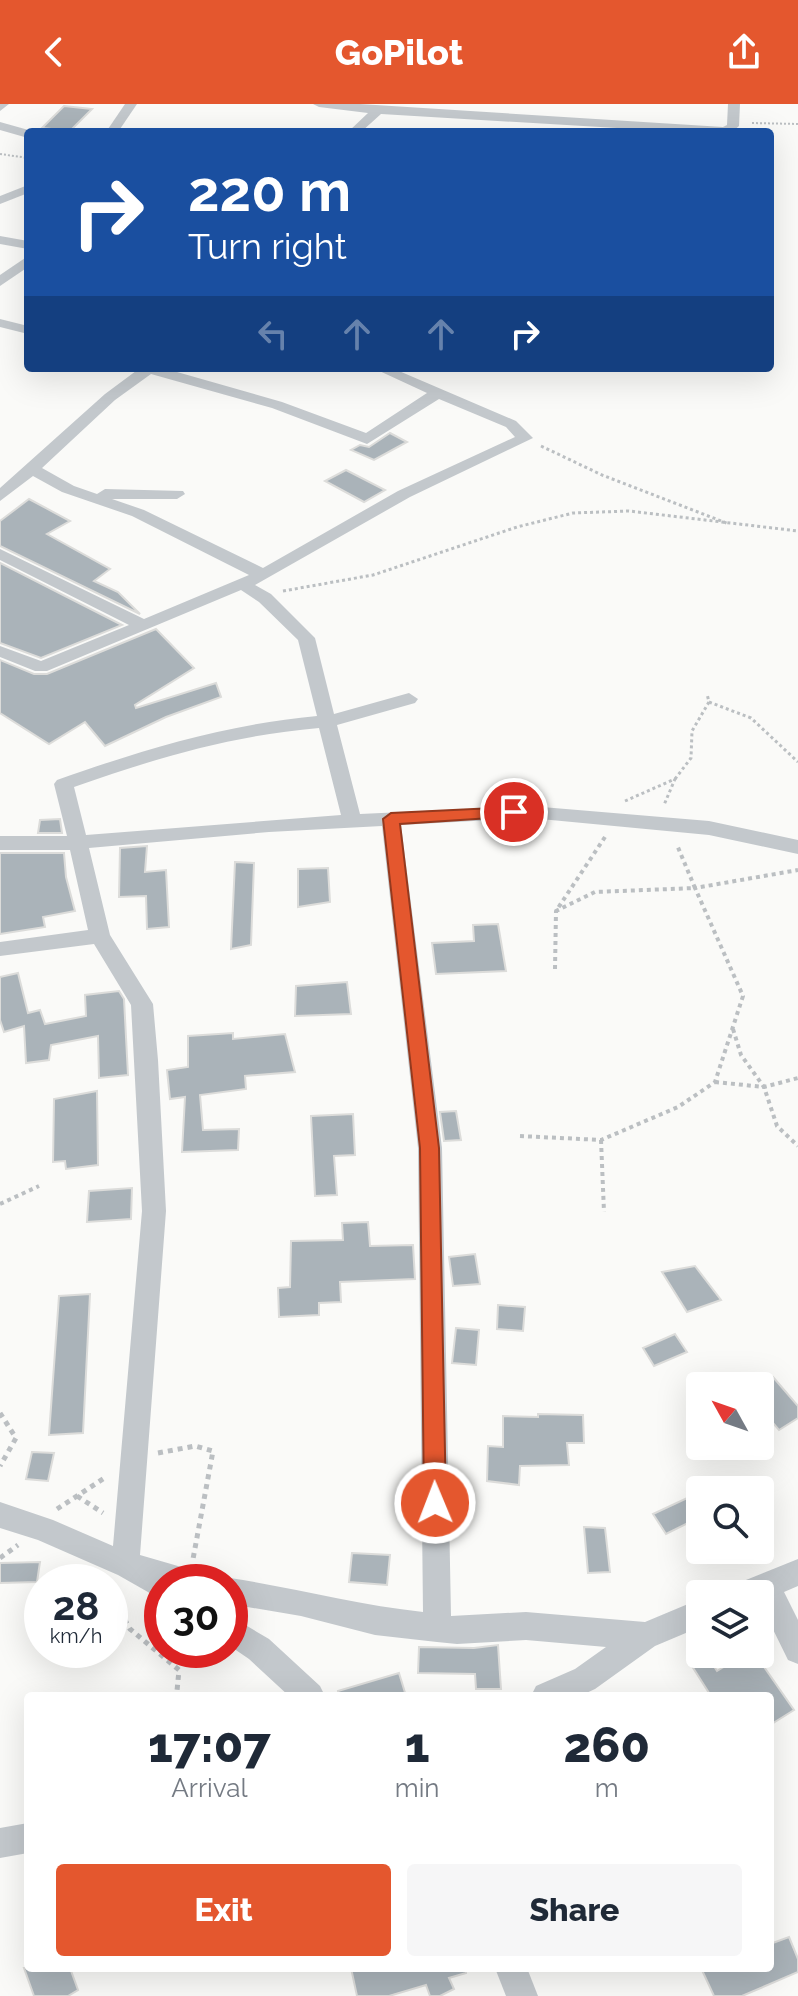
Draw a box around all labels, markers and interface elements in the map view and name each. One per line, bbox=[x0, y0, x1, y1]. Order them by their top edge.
icon: back bbox=[32, 30, 76, 74]
icon: share bbox=[722, 30, 766, 74]
text: GoPilot bbox=[335, 31, 463, 73]
text: 220 m bbox=[188, 158, 351, 224]
icon: right bbox=[56, 160, 160, 264]
text: Turn right bbox=[188, 225, 347, 267]
icon: left bbox=[251, 312, 295, 356]
icon: ahead bbox=[335, 312, 379, 356]
icon: ahead bbox=[419, 312, 463, 356]
icon: right bbox=[503, 312, 547, 356]
pin bbox=[480, 778, 548, 846]
icon: arrive bbox=[492, 790, 536, 834]
north arrow bbox=[686, 1372, 774, 1460]
map controls bbox=[686, 1372, 774, 1668]
position arrow bbox=[393, 1461, 477, 1545]
button: search bbox=[686, 1476, 774, 1564]
speed limit sign: 30 bbox=[144, 1564, 248, 1668]
button: layers bbox=[686, 1580, 774, 1668]
text: 28 bbox=[53, 1582, 99, 1629]
text: km/h bbox=[50, 1624, 102, 1648]
text: 17:07 bbox=[148, 1717, 271, 1773]
text: 1 bbox=[405, 1717, 430, 1773]
text: 260 bbox=[563, 1717, 650, 1773]
text: Arrival bbox=[171, 1773, 248, 1803]
text: min bbox=[395, 1773, 440, 1803]
text: m bbox=[595, 1773, 619, 1803]
button: Exit bbox=[56, 1864, 391, 1956]
button: Share bbox=[407, 1864, 742, 1956]

